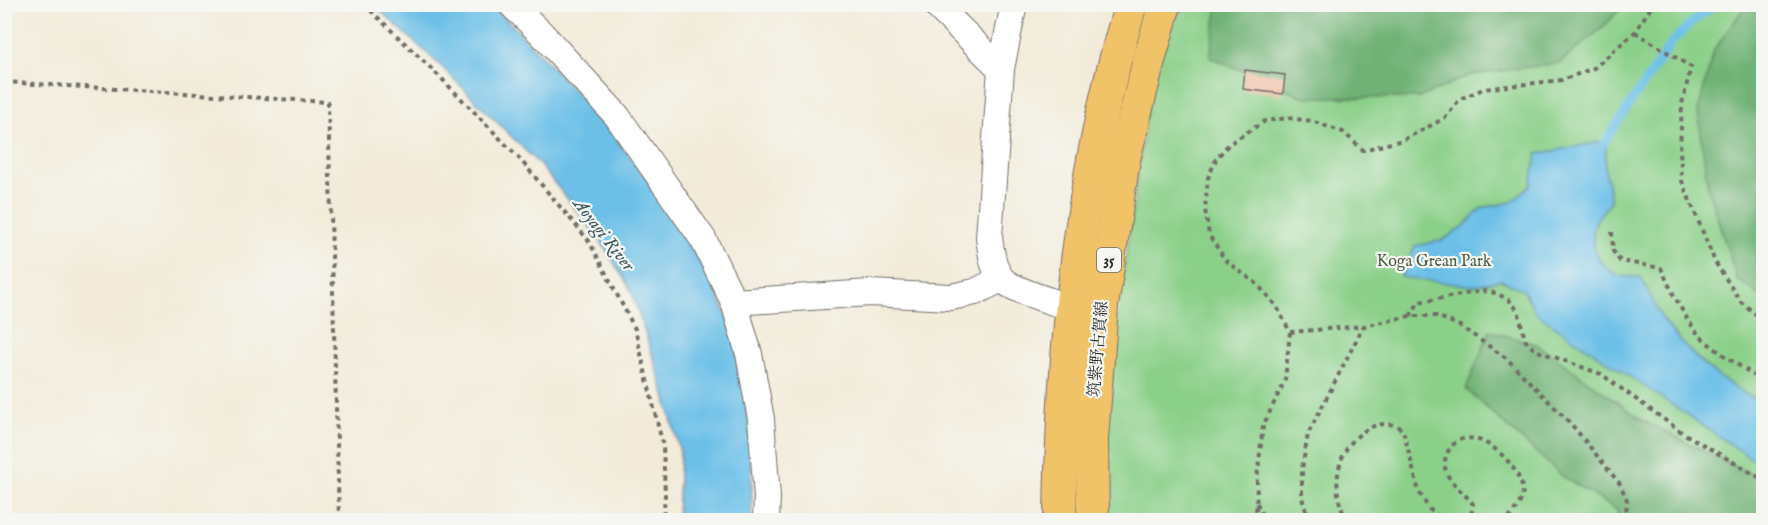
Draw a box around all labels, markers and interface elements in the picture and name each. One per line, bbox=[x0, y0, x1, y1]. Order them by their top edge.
water label: Aoyagi River bbox=[566, 192, 639, 277]
road number: 35 bbox=[1097, 248, 1121, 272]
park label: Koga Grean Park bbox=[1377, 252, 1492, 272]
street label: 筑紫野古賀線 bbox=[1085, 300, 1113, 398]

